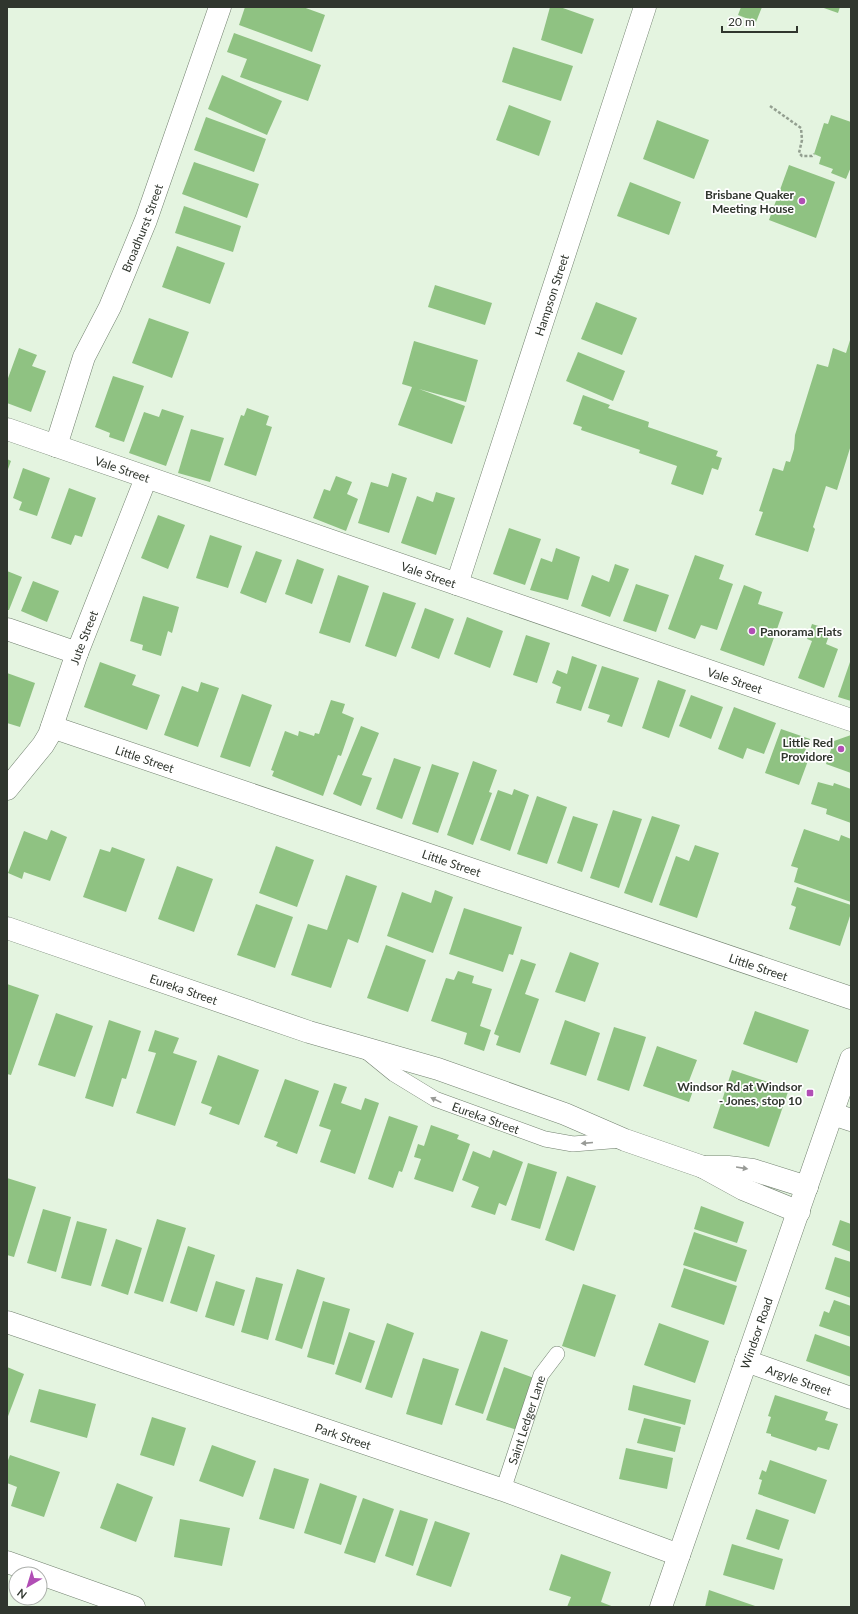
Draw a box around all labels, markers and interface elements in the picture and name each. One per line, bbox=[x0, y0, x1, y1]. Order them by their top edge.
scale bar bbox=[722, 8, 797, 34]
text: 20 m bbox=[728, 14, 755, 29]
street label: Broadhurst Street bbox=[118, 181, 166, 274]
place label: Brisbane Quaker Meeting House bbox=[705, 187, 795, 216]
marker: Brisbane Quaker Meeting House bbox=[797, 196, 807, 206]
street label: Hampson Street bbox=[531, 252, 572, 338]
street label: Vale Street bbox=[93, 452, 152, 485]
street label: Vale Street bbox=[399, 558, 459, 591]
street label: Jute Street bbox=[66, 607, 101, 666]
place label: Panorama Flats bbox=[760, 624, 842, 639]
marker: Panorama Flats bbox=[747, 626, 757, 636]
street label: Vale Street bbox=[705, 664, 765, 697]
place label: Little Red Providore bbox=[781, 735, 834, 764]
street label: Little Street bbox=[113, 742, 177, 776]
marker: Little Red Providore bbox=[836, 744, 846, 754]
street label: Little Street bbox=[420, 846, 484, 880]
street label: Little Street bbox=[727, 950, 790, 984]
street label: Eureka Street bbox=[148, 970, 220, 1008]
place label: Windsor Rd at Windsor - Jones, stop 10 bbox=[677, 1079, 803, 1108]
marker: Windsor Rd at Windsor - Jones, stop 10 bbox=[805, 1088, 815, 1098]
one-way arrow bbox=[430, 1097, 442, 1103]
street label: Eureka Street bbox=[450, 1098, 522, 1137]
one-way arrow bbox=[580, 1140, 593, 1147]
one-way arrow bbox=[736, 1165, 748, 1171]
street label: Windsor Road bbox=[737, 1295, 775, 1371]
street label: Argyle Street bbox=[764, 1361, 834, 1398]
street label: Saint Ledger Lane bbox=[505, 1373, 548, 1466]
street label: Park Street bbox=[313, 1419, 374, 1453]
north arrow bbox=[8, 1566, 48, 1606]
text: N bbox=[14, 1587, 29, 1602]

